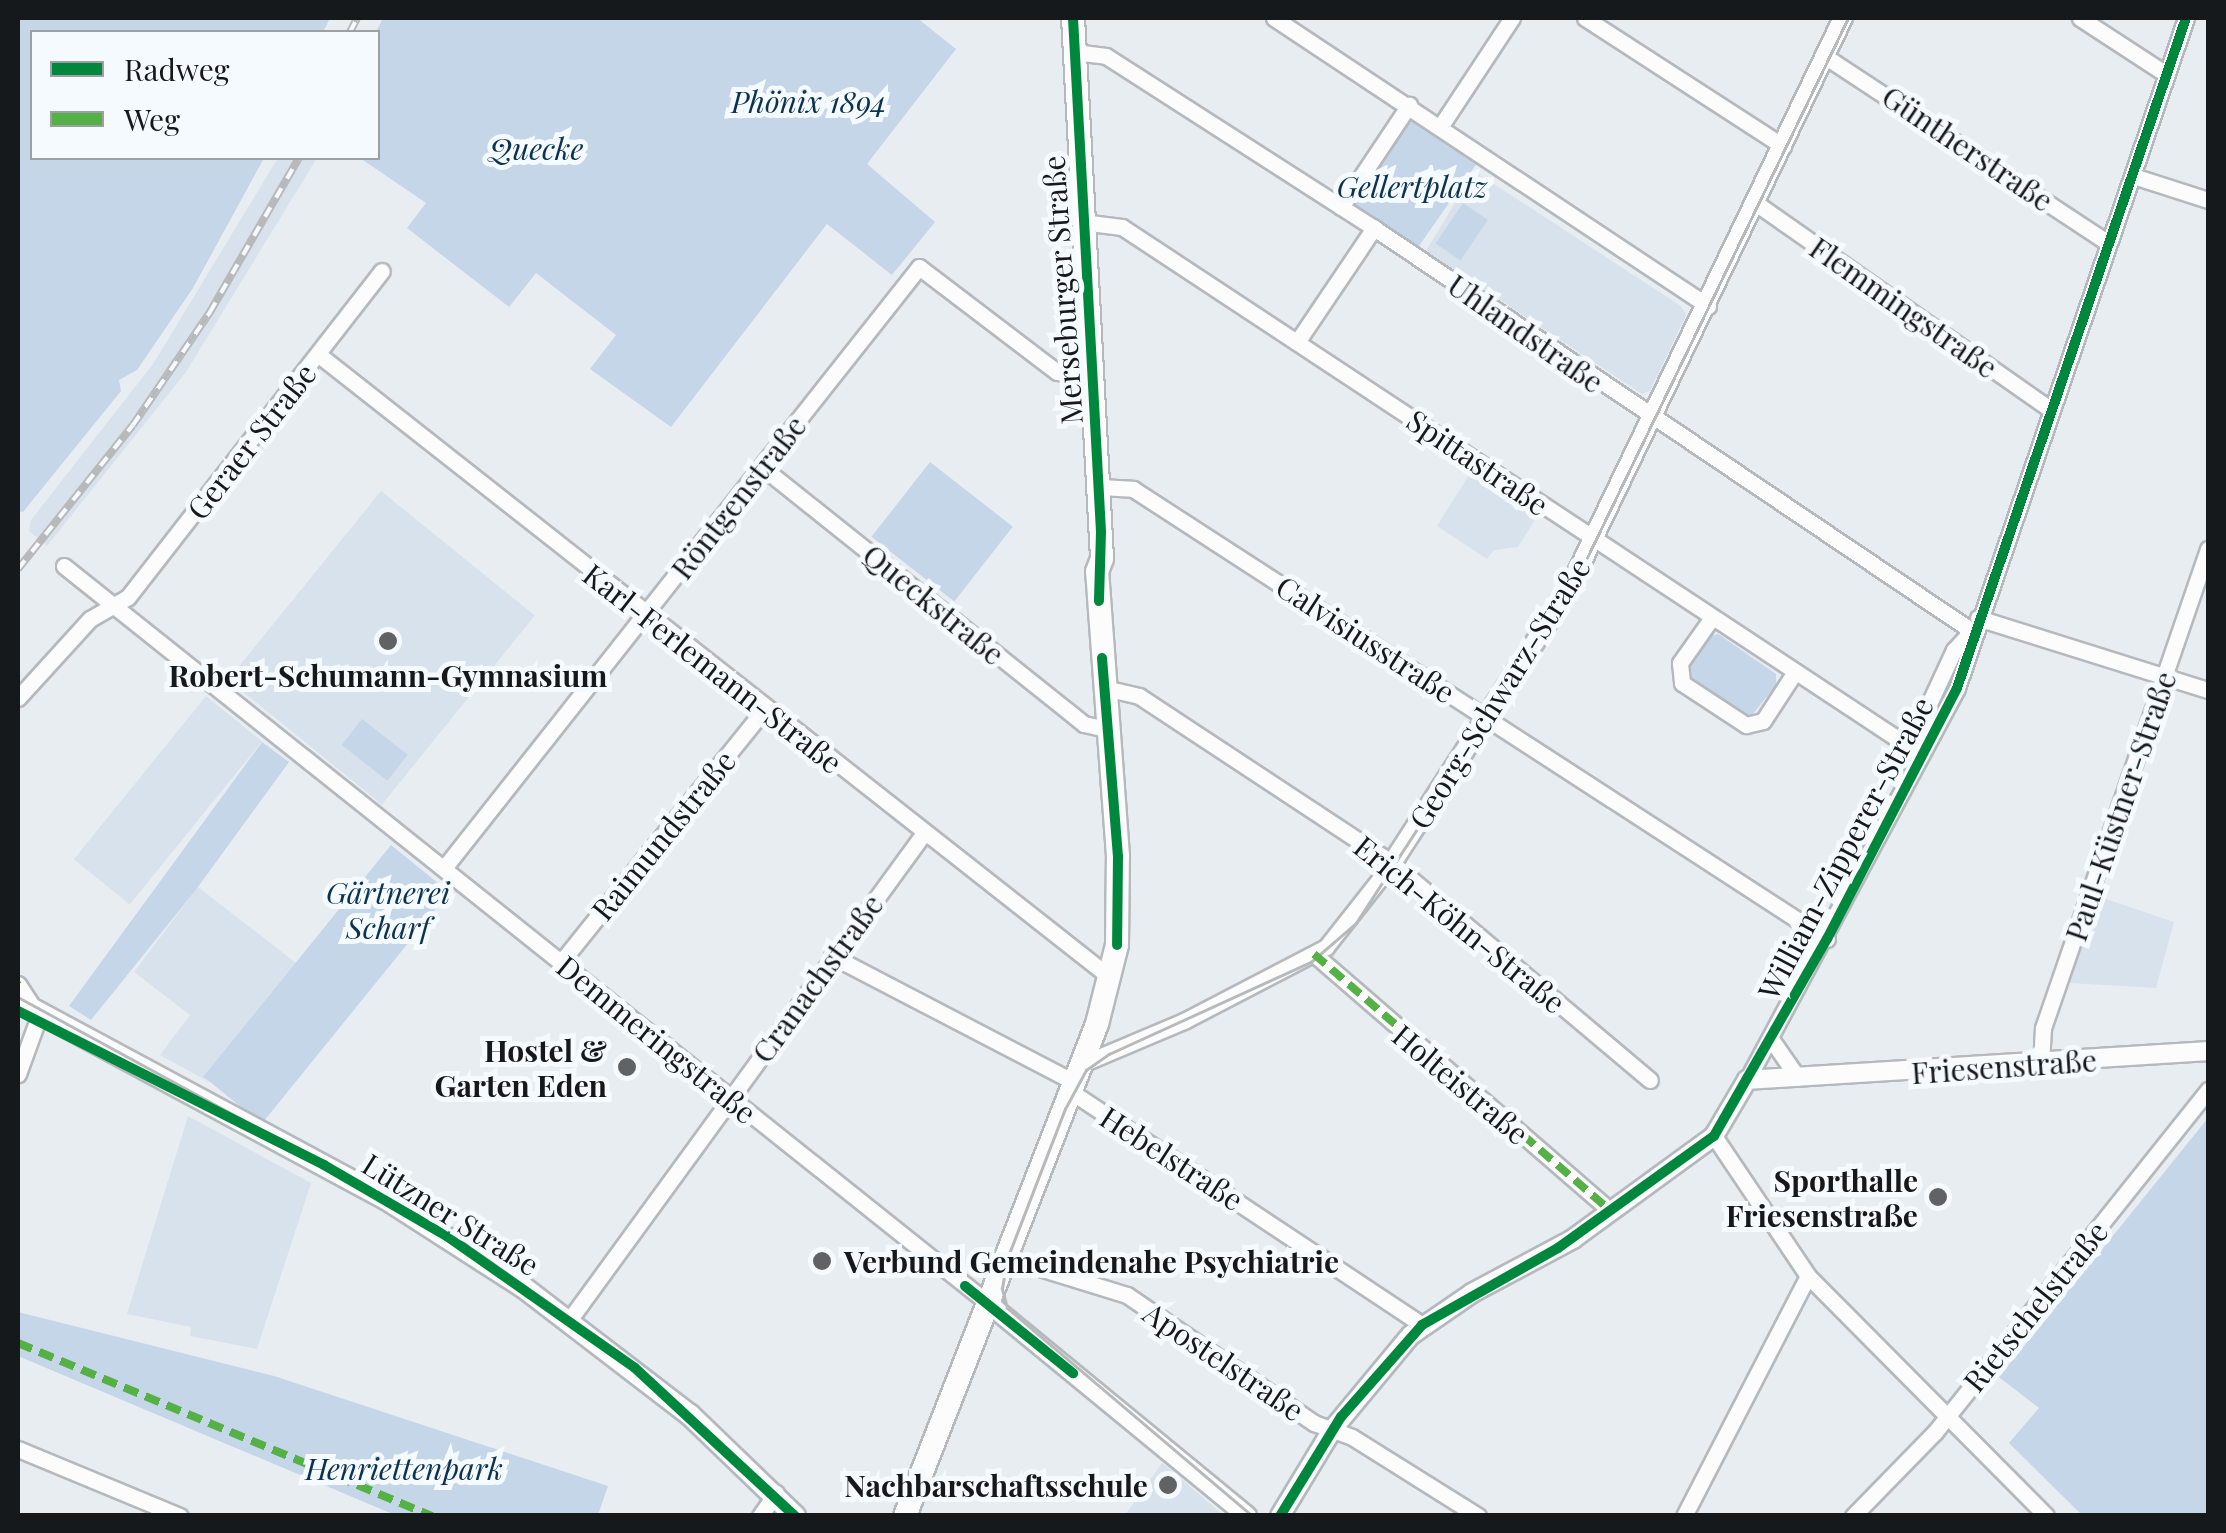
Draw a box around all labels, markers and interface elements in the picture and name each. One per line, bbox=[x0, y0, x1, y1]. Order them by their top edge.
legend bbox=[30, 30, 380, 160]
text: Radweg bbox=[124, 49, 230, 89]
street label: Güntherstraße bbox=[1876, 78, 2060, 218]
park label: Phönix 1894 bbox=[731, 83, 887, 119]
text: Weg bbox=[124, 99, 180, 139]
park label: Quecke bbox=[489, 130, 583, 166]
street label: Merseburger Straße bbox=[1035, 154, 1089, 426]
park label: Gellertplatz bbox=[1337, 168, 1487, 204]
street label: Flemmingstraße bbox=[1803, 229, 2005, 385]
street label: Uhlandstraße bbox=[1441, 266, 1611, 400]
street label: Geraer Straße bbox=[179, 356, 323, 526]
street label: Spittastraße bbox=[1401, 402, 1555, 522]
street label: Röntgenstraße bbox=[663, 408, 813, 586]
street label: Queckstraße bbox=[856, 536, 1012, 672]
street label: Georg-Schwarz-Straße bbox=[1401, 551, 1597, 835]
street label: Karl-Ferlemann-Straße bbox=[576, 556, 850, 780]
street label: Calvisiusstraße bbox=[1270, 568, 1462, 710]
marker: Robert-Schumann-Gymnasium bbox=[377, 630, 399, 652]
place label: Robert-Schumann-Gymnasium bbox=[169, 657, 607, 693]
street label: Paul-Küstner-Straße bbox=[2057, 666, 2183, 946]
street label: William-Zipperer-Straße bbox=[1750, 691, 1940, 1005]
street label: Raimundstraße bbox=[584, 743, 742, 927]
street label: Erich-Köhn-Straße bbox=[1347, 828, 1573, 1020]
park label: Gärtnerei Scharf bbox=[326, 874, 450, 944]
street label: Cranachstraße bbox=[744, 887, 890, 1069]
street label: Demmeringstraße bbox=[550, 948, 764, 1130]
street label: Holteistraße bbox=[1386, 1017, 1536, 1151]
place label: Hostel & Garten Eden bbox=[434, 1032, 607, 1102]
street label: Friesenstraße bbox=[1910, 1042, 2098, 1090]
marker: Hostel & Garten Eden bbox=[616, 1056, 638, 1078]
street label: Hebelstraße bbox=[1094, 1099, 1250, 1217]
street label: Lützner Straße bbox=[356, 1145, 546, 1283]
place label: Sporthalle Friesenstraße bbox=[1726, 1162, 1918, 1232]
marker: Sporthalle Friesenstraße bbox=[1927, 1186, 1949, 1208]
street label: Rietschelstraße bbox=[1955, 1214, 2115, 1398]
place label: Verbund Gemeindenahe Psychiatrie bbox=[844, 1243, 1339, 1279]
marker: Verbund Gemeindenahe Psychiatrie bbox=[809, 1248, 835, 1274]
street label: Apostelstraße bbox=[1137, 1294, 1311, 1428]
park label: Henriettenpark bbox=[305, 1450, 503, 1486]
place label: Nachbarschaftsschule bbox=[844, 1467, 1148, 1503]
marker: Nachbarschaftsschule bbox=[1157, 1474, 1179, 1496]

